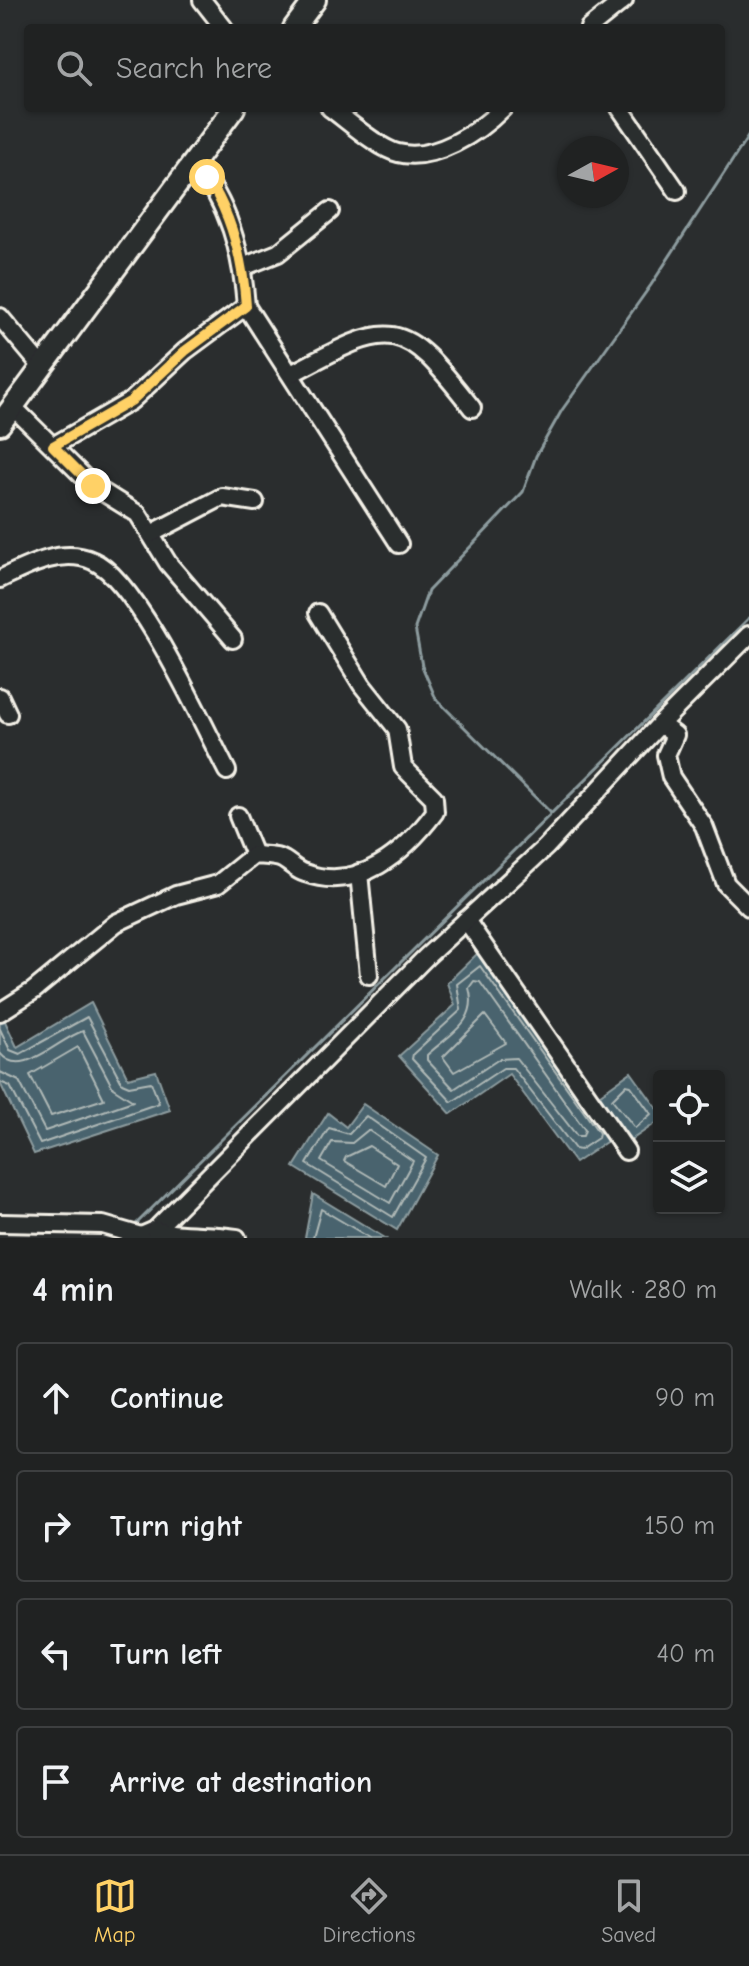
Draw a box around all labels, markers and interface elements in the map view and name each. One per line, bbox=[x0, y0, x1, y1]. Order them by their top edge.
search box bbox=[24, 24, 725, 112]
icon: search bbox=[52, 46, 96, 90]
text: Search here bbox=[116, 51, 272, 86]
north arrow bbox=[557, 136, 629, 208]
route start bbox=[189, 159, 225, 195]
route end bbox=[75, 468, 111, 504]
map controls bbox=[653, 1070, 725, 1214]
button: locate bbox=[653, 1070, 725, 1142]
button: layers bbox=[653, 1142, 725, 1214]
text: 4 min bbox=[32, 1270, 114, 1310]
text: Walk · 280 m bbox=[570, 1275, 717, 1305]
icon: ahead bbox=[34, 1376, 78, 1420]
text: Continue bbox=[110, 1381, 224, 1416]
text: 90 m bbox=[655, 1383, 715, 1413]
icon: right bbox=[34, 1504, 78, 1548]
text: Turn right bbox=[110, 1509, 242, 1544]
text: 150 m bbox=[645, 1511, 715, 1541]
icon: left bbox=[34, 1632, 78, 1676]
text: Turn left bbox=[110, 1637, 222, 1672]
text: 40 m bbox=[656, 1639, 715, 1669]
icon: arrive bbox=[34, 1760, 78, 1804]
text: Arrive at destination bbox=[110, 1765, 372, 1800]
tab: Map bbox=[93, 1874, 137, 1948]
tab: Directions bbox=[323, 1874, 416, 1948]
tab: Saved bbox=[601, 1874, 656, 1948]

